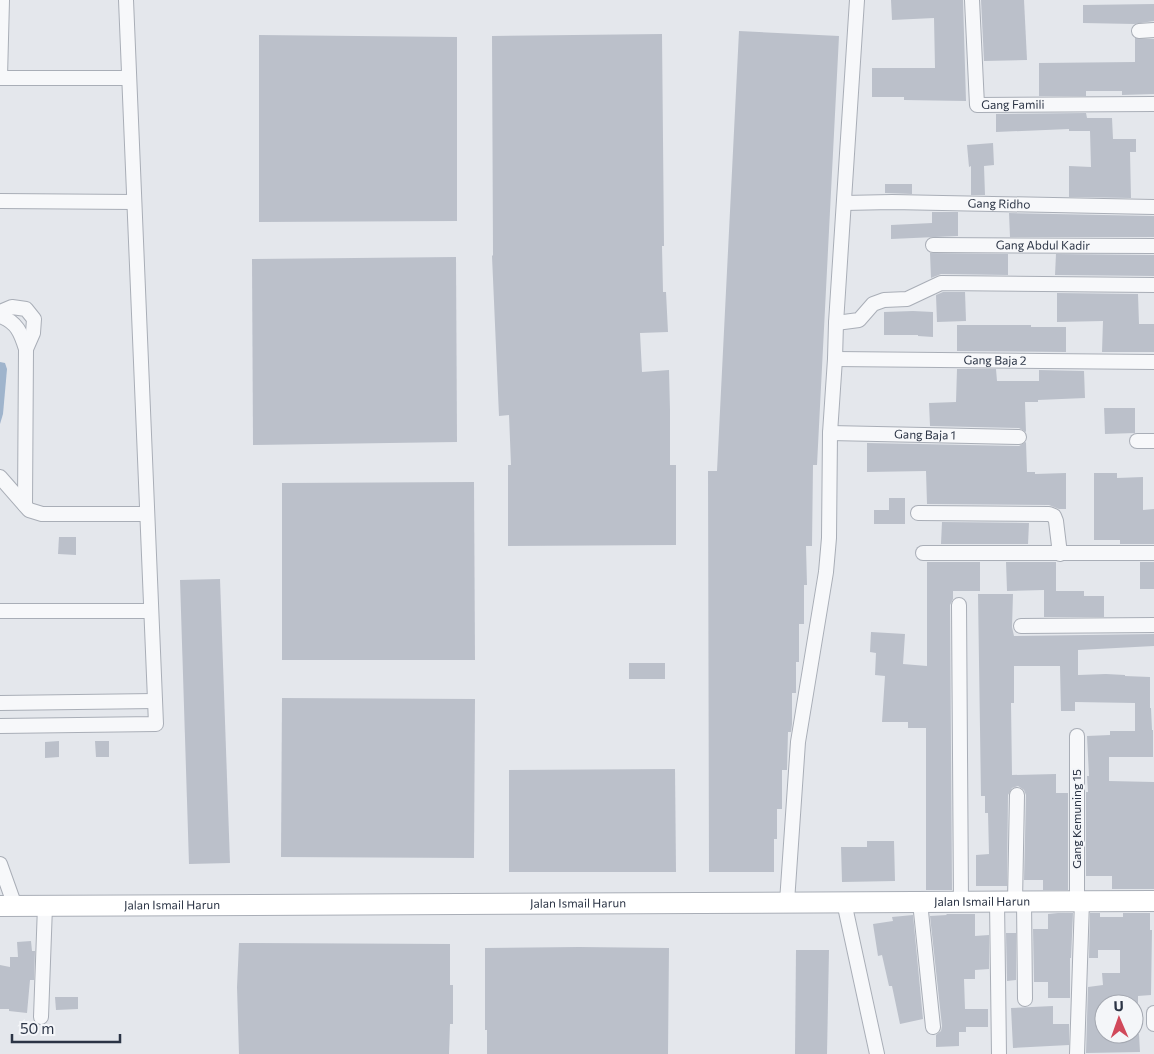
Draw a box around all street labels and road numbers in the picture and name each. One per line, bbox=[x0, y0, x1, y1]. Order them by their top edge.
street label: Gang Famili bbox=[981, 97, 1045, 111]
street label: Gang Ridho bbox=[967, 195, 1031, 211]
street label: Gang Abdul Kadir bbox=[996, 237, 1090, 252]
street label: Gang Baja 2 bbox=[963, 352, 1027, 367]
street label: Gang Baja 1 bbox=[894, 426, 956, 442]
street label: Gang Kemuning 15 bbox=[1069, 769, 1083, 869]
street label: Jalan Ismail Harun bbox=[934, 894, 1030, 909]
street label: Jalan Ismail Harun bbox=[530, 895, 626, 911]
street label: Jalan Ismail Harun bbox=[124, 897, 220, 912]

